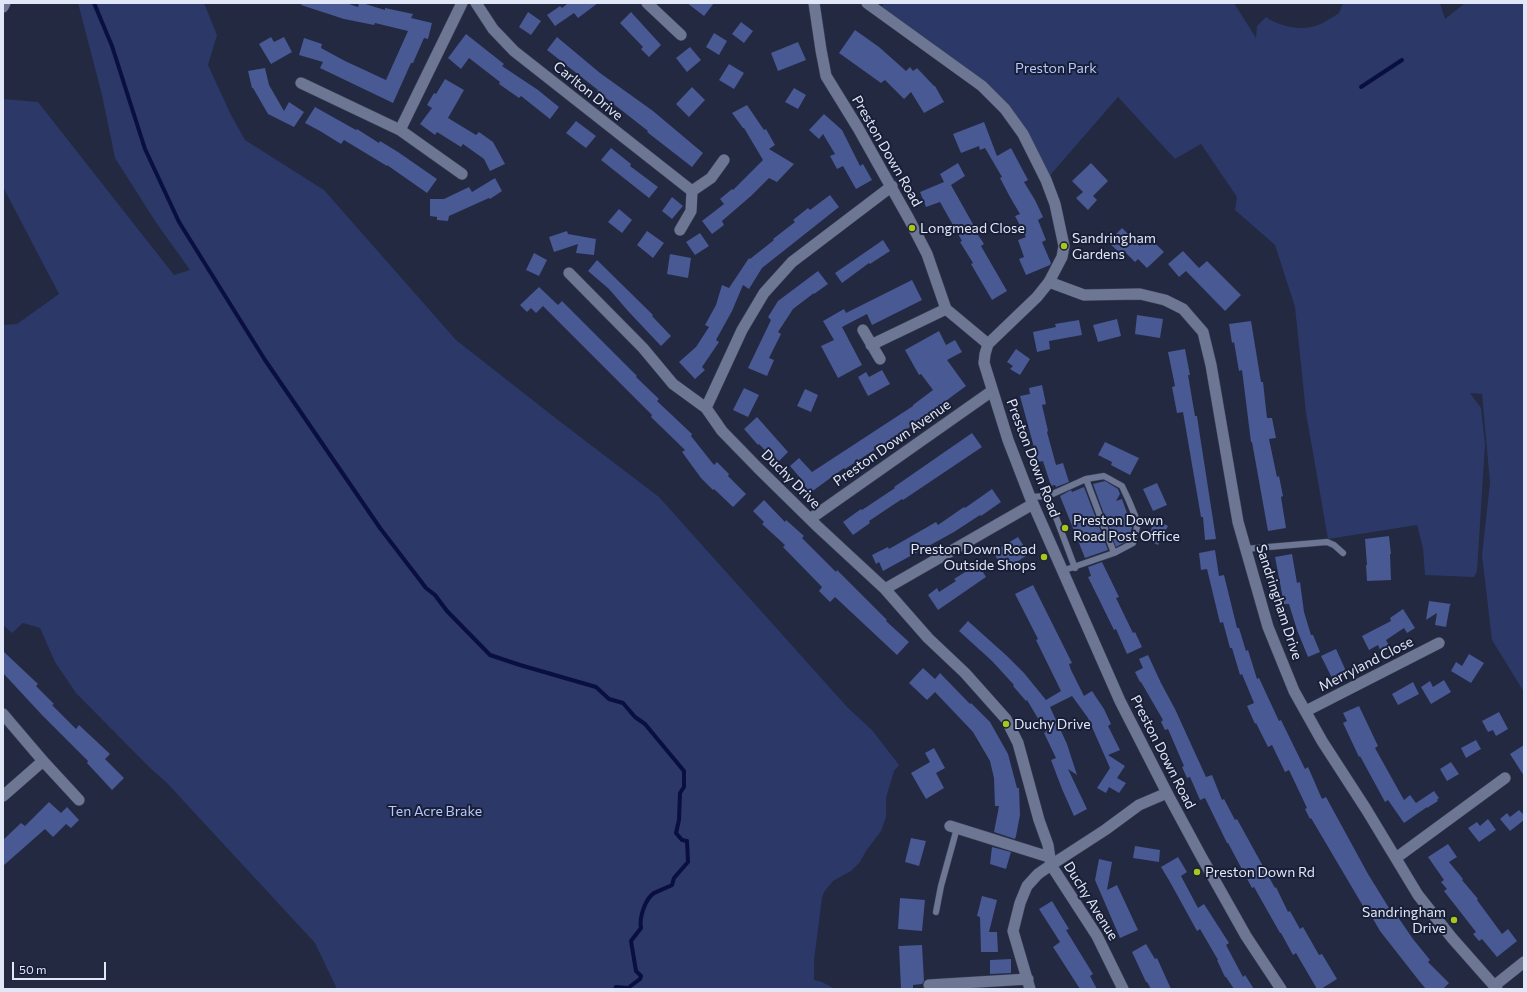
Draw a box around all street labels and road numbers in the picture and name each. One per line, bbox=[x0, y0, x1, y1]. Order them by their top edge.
street label: Carlton Drive bbox=[550, 58, 626, 124]
street label: Preston Down Road bbox=[848, 92, 926, 210]
street label: Preston Down Avenue bbox=[830, 396, 954, 490]
street label: Preston Down Road bbox=[1003, 396, 1063, 520]
street label: Duchy Drive bbox=[758, 446, 824, 512]
street label: Sandringham Drive bbox=[1252, 542, 1306, 662]
street label: Merryland Close bbox=[1316, 633, 1416, 695]
street label: Preston Down Road bbox=[1127, 692, 1199, 812]
street label: Duchy Avenue bbox=[1060, 859, 1122, 943]

